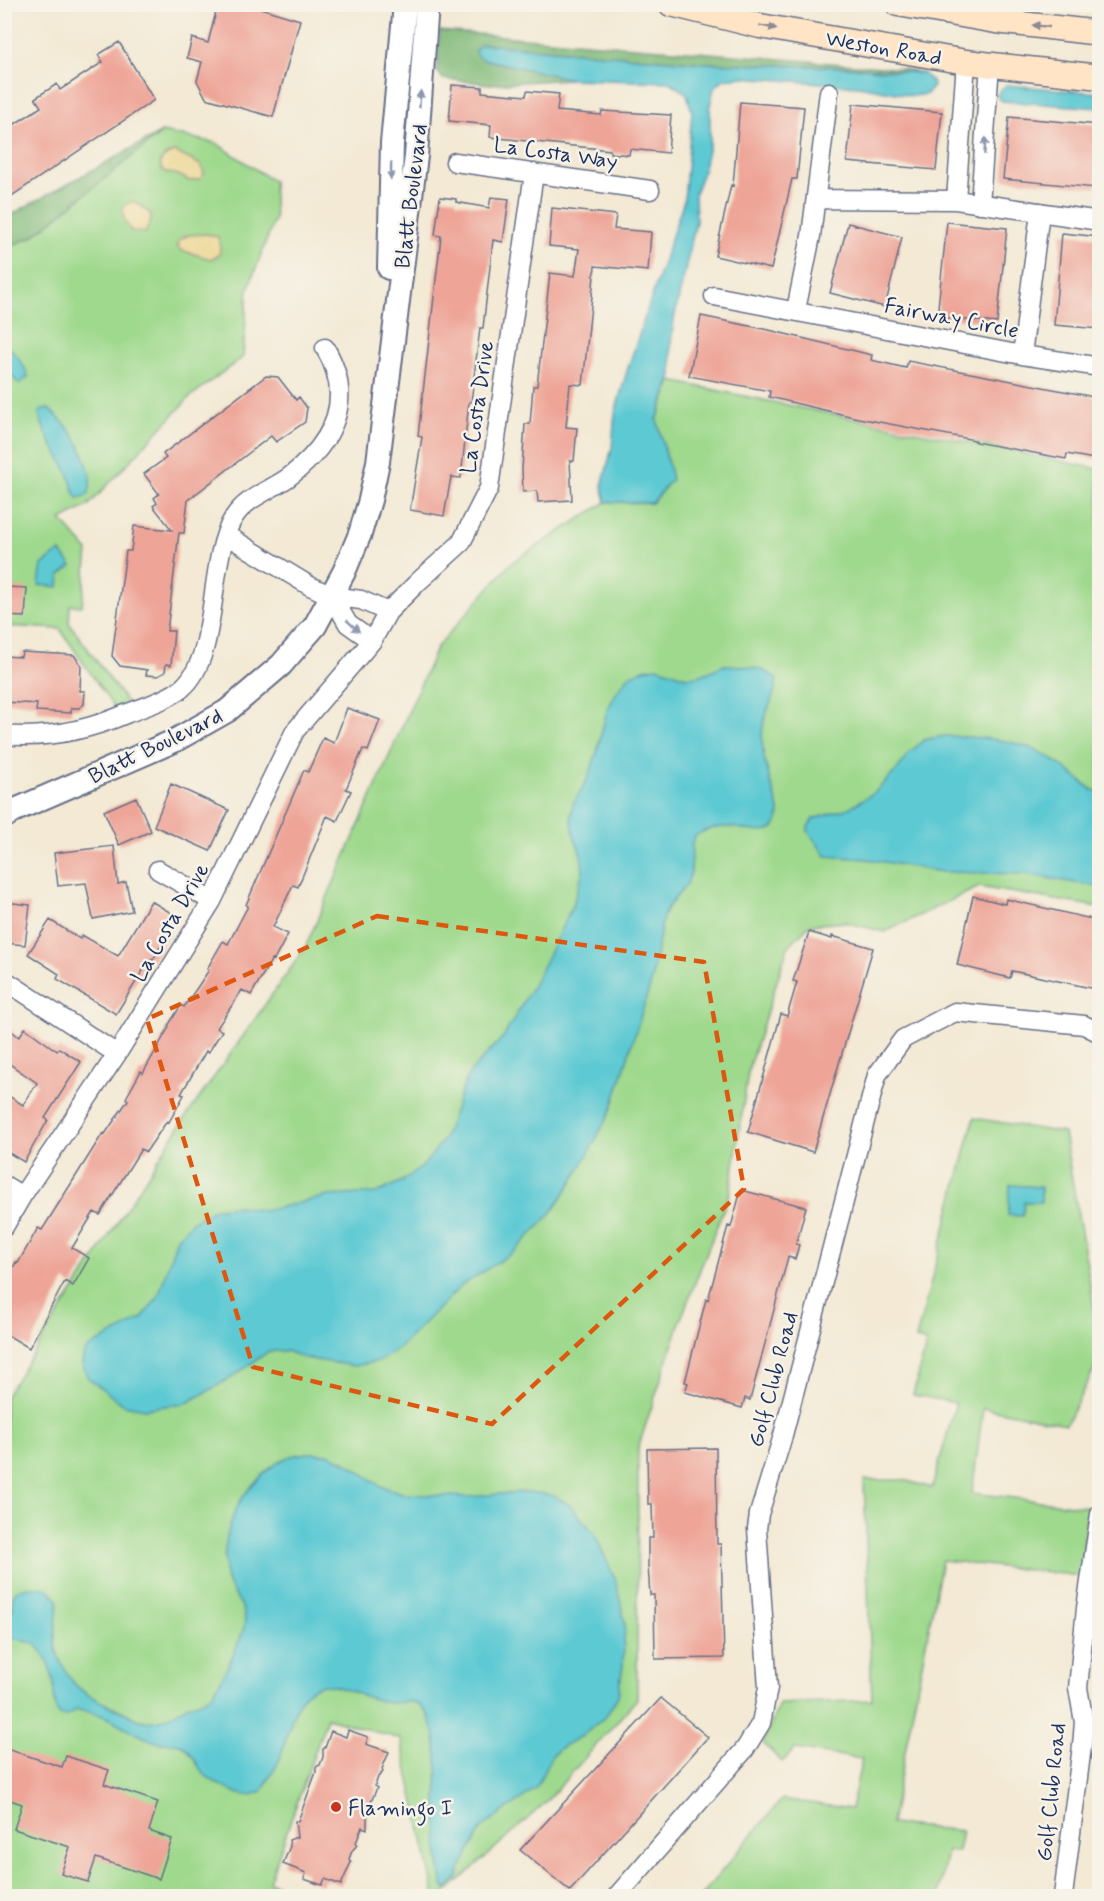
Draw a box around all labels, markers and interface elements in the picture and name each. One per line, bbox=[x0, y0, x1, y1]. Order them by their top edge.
one-way arrow bbox=[1032, 21, 1051, 31]
one-way arrow bbox=[759, 23, 778, 32]
street label: Weston Road bbox=[823, 25, 944, 73]
one-way arrow bbox=[416, 89, 425, 108]
street label: Blatt Boulevard bbox=[389, 122, 435, 270]
street label: La Costa Way bbox=[492, 131, 619, 177]
one-way arrow bbox=[980, 136, 989, 155]
one-way arrow bbox=[386, 162, 396, 181]
street label: Fairway Circle bbox=[882, 292, 1021, 346]
street label: La Costa Drive bbox=[455, 339, 501, 475]
one-way arrow bbox=[345, 619, 360, 633]
street label: Blatt Boulevard bbox=[84, 702, 227, 791]
street label: La Costa Drive bbox=[125, 858, 216, 988]
street label: Golf Club Road bbox=[742, 1309, 805, 1450]
street label: Golf Club Road bbox=[1031, 1722, 1073, 1863]
place label: Flamingo I bbox=[348, 1795, 452, 1826]
marker: Flamingo I bbox=[329, 1800, 343, 1814]

